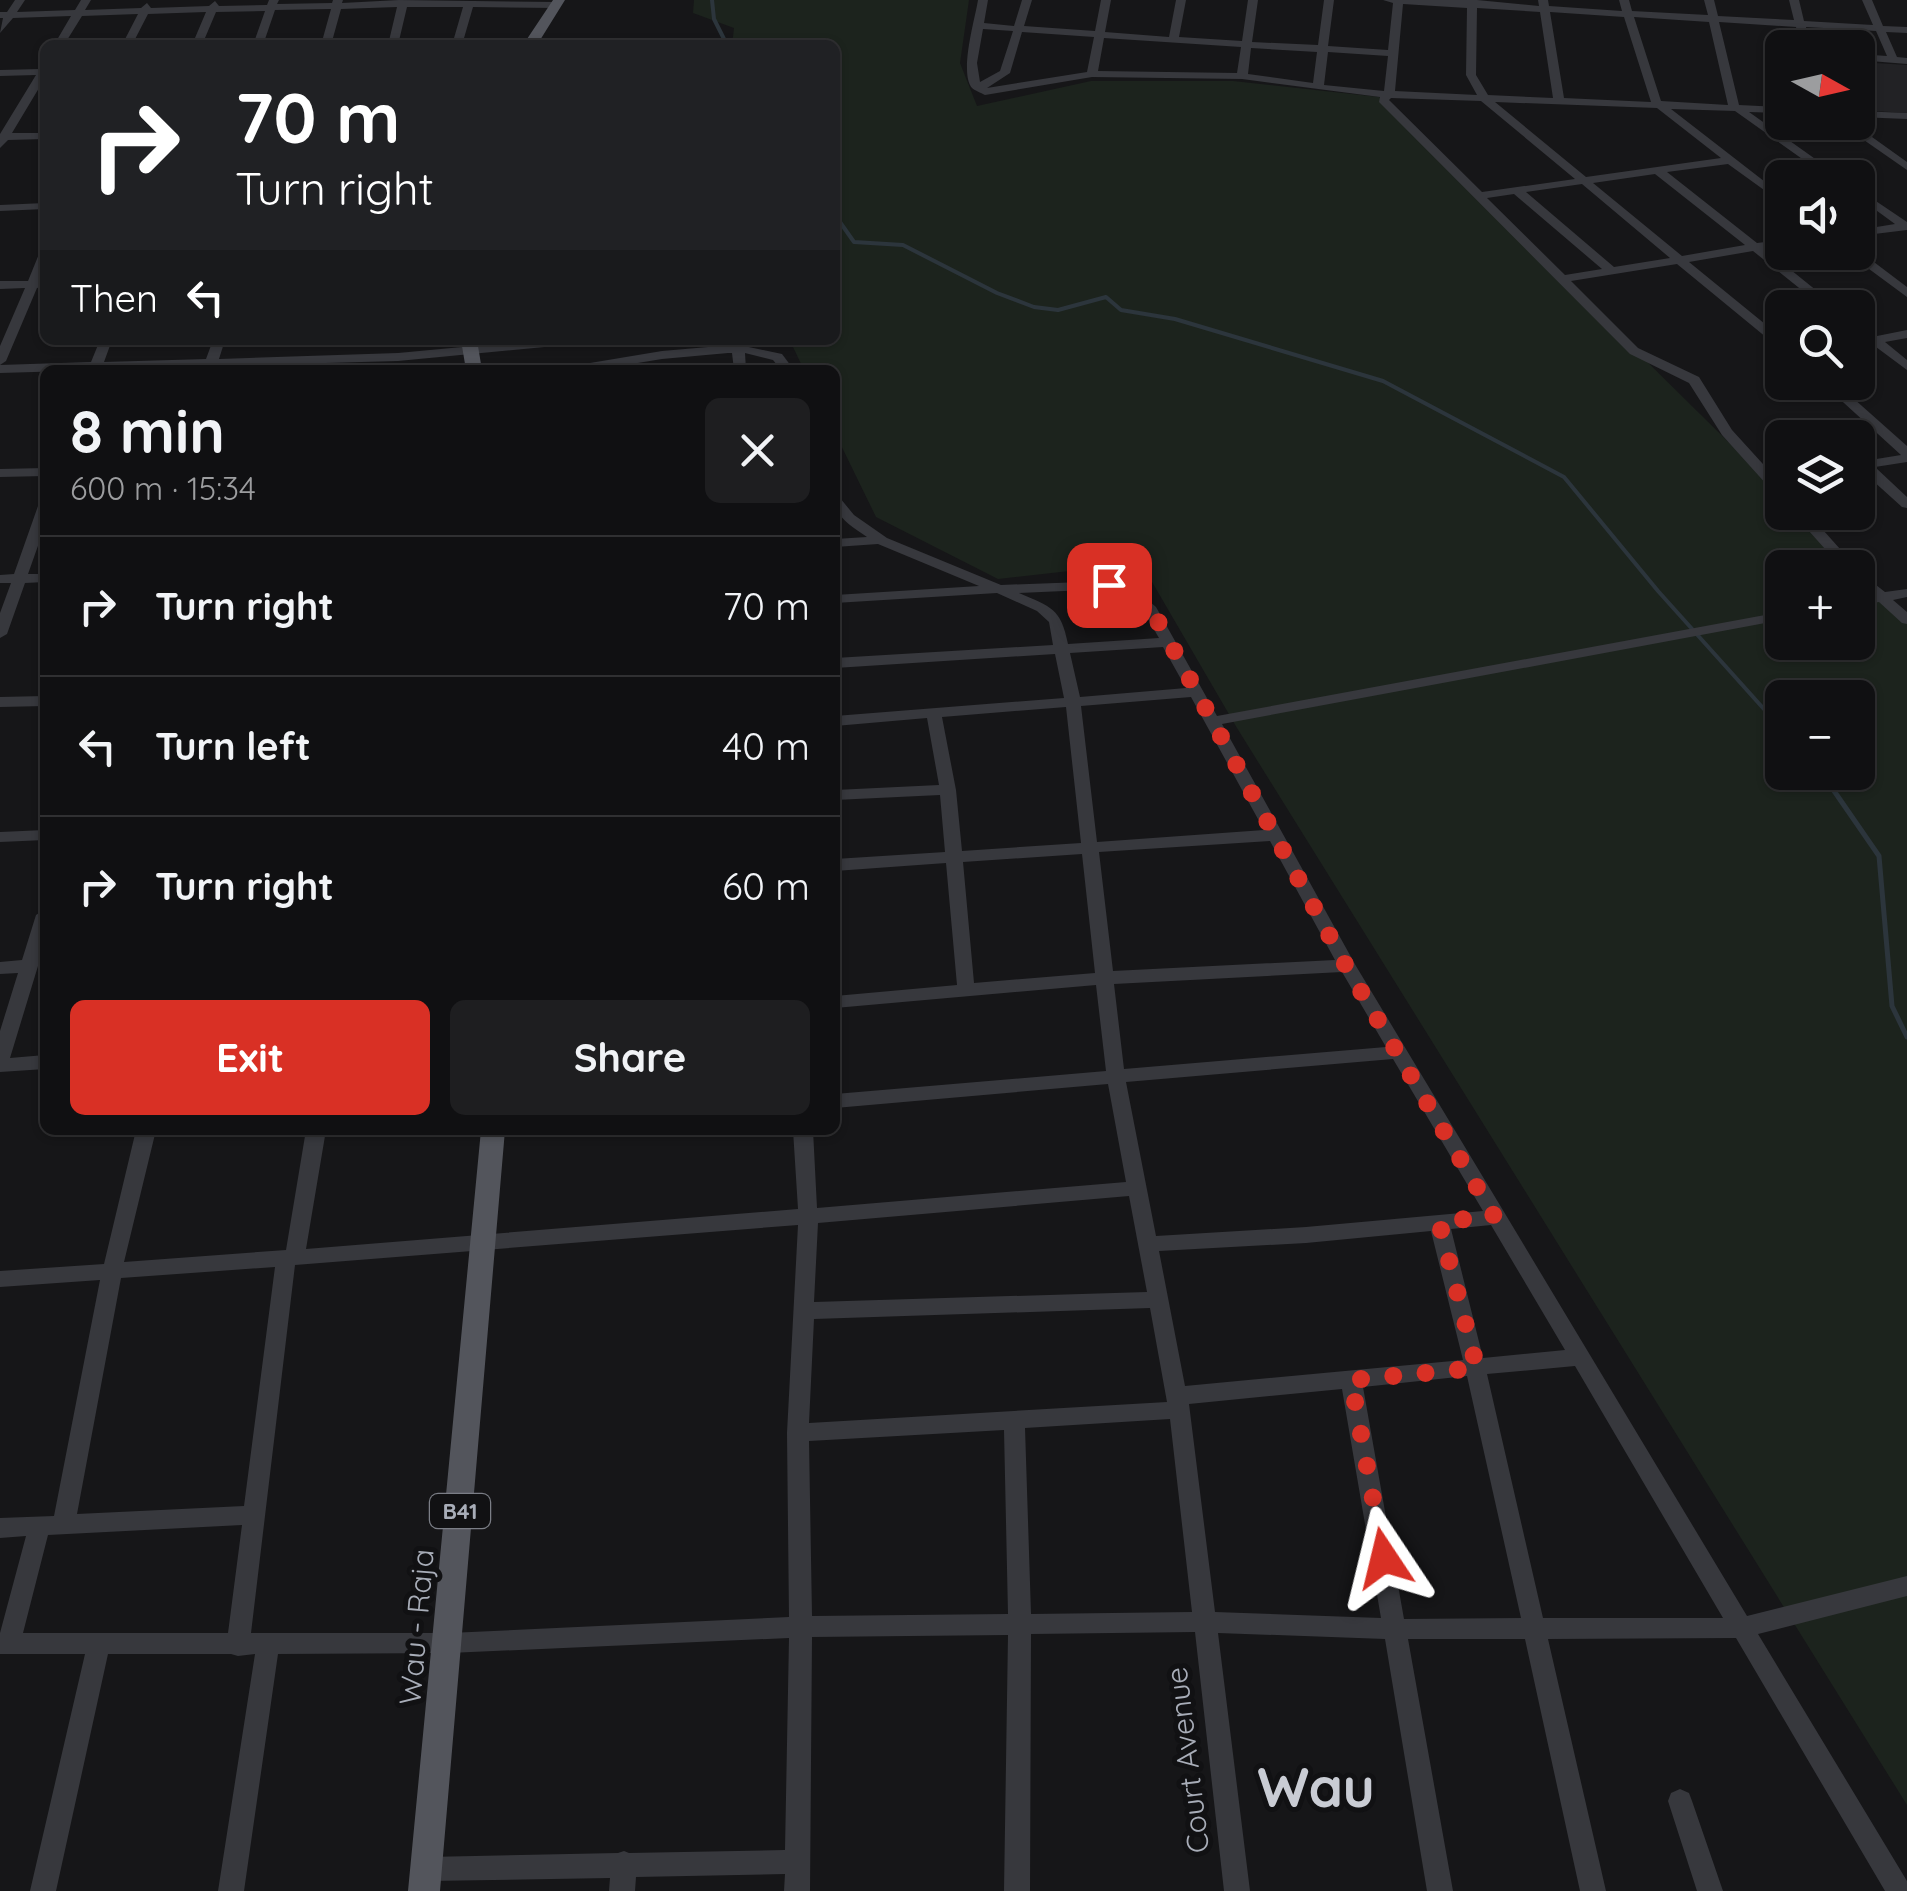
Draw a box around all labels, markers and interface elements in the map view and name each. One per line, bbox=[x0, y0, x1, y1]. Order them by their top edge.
north arrow bbox=[1765, 30, 1875, 140]
map controls bbox=[1765, 30, 1875, 790]
text: 70 m bbox=[235, 73, 401, 161]
icon: right bbox=[70, 80, 200, 210]
text: Turn right bbox=[235, 160, 434, 216]
button: sound bbox=[1765, 160, 1875, 270]
icon: left bbox=[178, 270, 233, 325]
text: Then bbox=[70, 274, 158, 322]
button: search bbox=[1765, 290, 1875, 400]
text: 8 min bbox=[70, 393, 225, 468]
button: close bbox=[705, 398, 810, 503]
button: layers bbox=[1765, 420, 1875, 530]
text: 600 m · 15:34 bbox=[70, 468, 256, 508]
pin bbox=[1067, 543, 1152, 628]
button: + bbox=[1765, 550, 1875, 660]
icon: arrive bbox=[1082, 558, 1137, 613]
icon: right bbox=[70, 579, 125, 634]
text: Turn right bbox=[155, 582, 334, 630]
text: 70 m bbox=[723, 582, 810, 630]
button: − bbox=[1765, 680, 1875, 790]
icon: left bbox=[70, 719, 125, 774]
text: Turn left bbox=[155, 722, 311, 770]
text: 40 m bbox=[722, 722, 810, 770]
icon: right bbox=[70, 859, 125, 914]
text: Turn right bbox=[155, 862, 334, 910]
text: 60 m bbox=[722, 862, 810, 910]
button: Exit bbox=[70, 1000, 430, 1115]
button: Share bbox=[450, 1000, 810, 1115]
road number: B41 bbox=[430, 1494, 490, 1528]
position arrow bbox=[1332, 1506, 1436, 1610]
street label: Wau - Raja bbox=[390, 1547, 442, 1706]
street label: Court Avenue bbox=[1157, 1665, 1217, 1855]
district label: Wau bbox=[1257, 1752, 1375, 1821]

